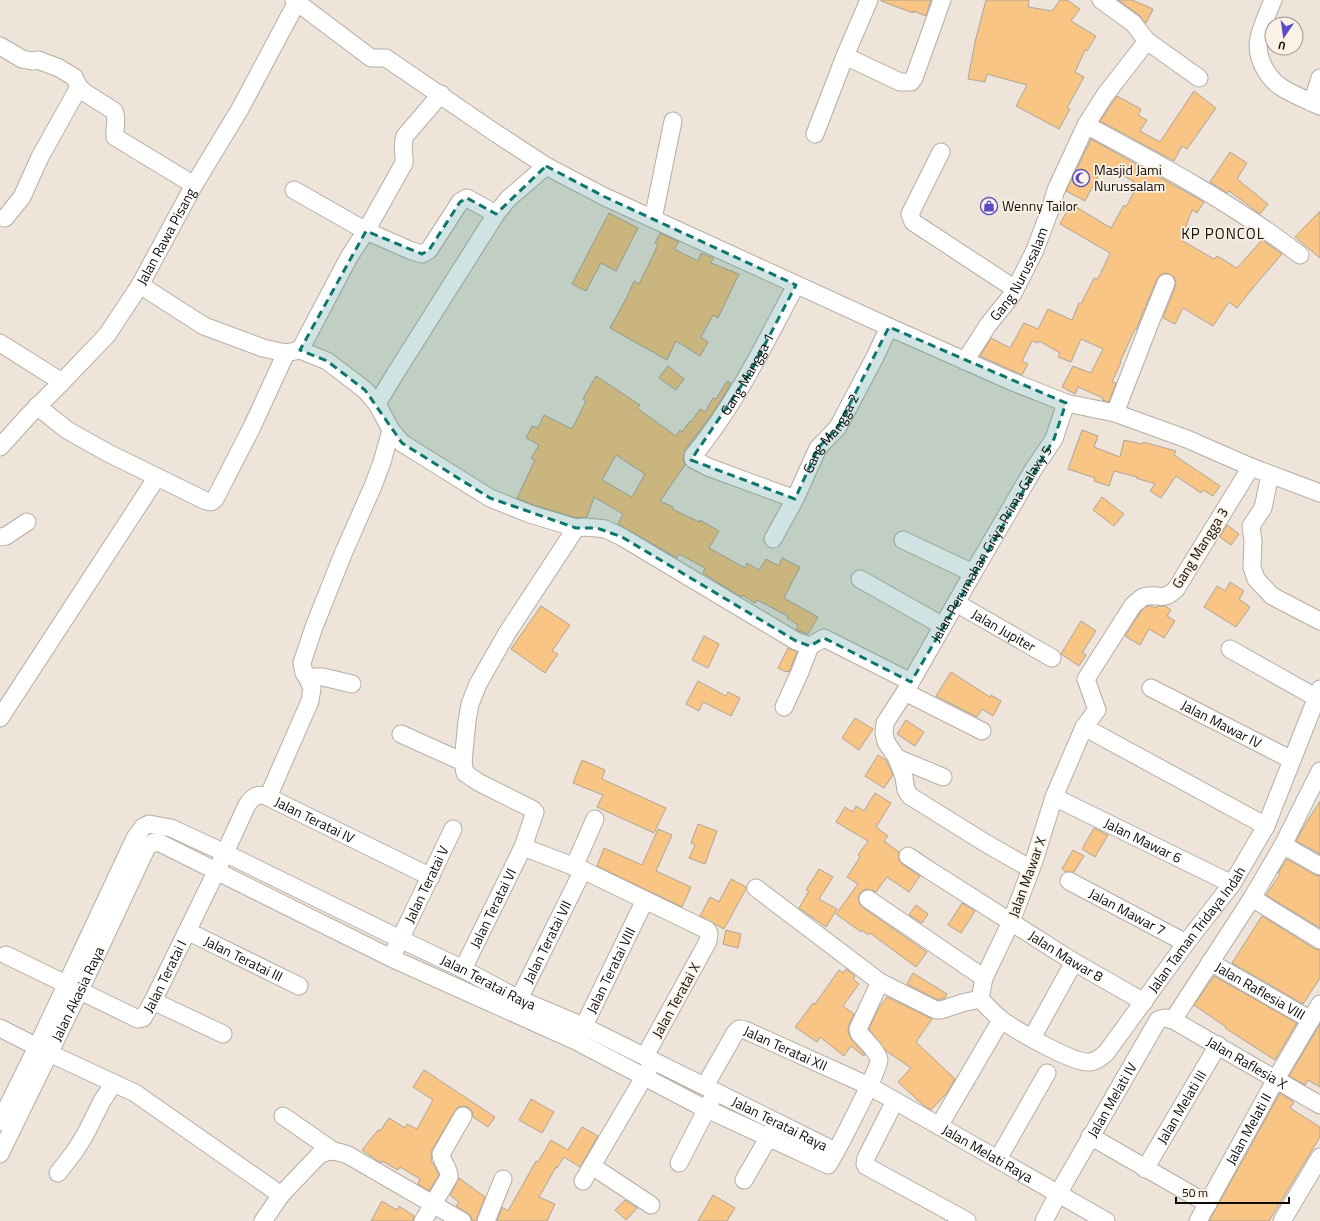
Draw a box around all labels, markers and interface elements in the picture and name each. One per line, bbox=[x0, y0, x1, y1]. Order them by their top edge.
north arrow bbox=[1264, 16, 1304, 56]
text: U bbox=[1276, 37, 1287, 54]
place label: Masjid Jami Nurussalam bbox=[1094, 159, 1165, 196]
mosque icon: Masjid Jami Nurussalam bbox=[1071, 168, 1091, 188]
street label: Jalan Rawa Pisang bbox=[131, 184, 201, 289]
place label: Wenny Tailor bbox=[1002, 195, 1078, 216]
shop icon: Wenny Tailor bbox=[979, 196, 999, 216]
district label: KP PONCOL bbox=[1181, 222, 1265, 245]
street label: Gang Nurussalam bbox=[984, 224, 1053, 325]
street label: Gang Mangga 1 bbox=[715, 329, 779, 419]
street label: Gang Mangga 2 bbox=[797, 390, 864, 476]
street label: Jalan Perumahan Griya Prima Galaxy 5 bbox=[925, 441, 1057, 646]
street label: Gang Mangga 3 bbox=[1166, 503, 1233, 592]
street label: Jalan Jupiter bbox=[968, 603, 1040, 657]
street label: Jalan Mawar IV bbox=[1178, 694, 1266, 753]
street label: Jalan Teratai IV bbox=[271, 791, 358, 848]
street label: Jalan Mawar 6 bbox=[1101, 812, 1186, 868]
street label: Jalan Mawar X bbox=[1002, 834, 1051, 920]
street label: Jalan Teratai V bbox=[399, 842, 454, 926]
street label: Jalan Taman Tridaya Indah bbox=[1142, 862, 1250, 997]
street label: Jalan Teratai VI bbox=[464, 864, 521, 951]
street label: Jalan Mawar 7 bbox=[1085, 882, 1170, 940]
street label: Jalan Teratai VII bbox=[517, 897, 576, 987]
street label: Jalan Teratai VIII bbox=[581, 923, 640, 1017]
street label: Jalan Mawar 8 bbox=[1025, 925, 1107, 987]
street label: Jalan Teratai III bbox=[201, 930, 287, 987]
street label: Jalan Teratai I bbox=[138, 936, 191, 1016]
street label: Jalan Akasia Raya bbox=[46, 943, 109, 1045]
street label: Jalan Teratai Raya bbox=[437, 949, 539, 1015]
street label: Jalan Raflesia VIII bbox=[1212, 956, 1309, 1025]
street label: Jalan Teratai X bbox=[646, 958, 705, 1041]
street label: Jalan Teratai XII bbox=[740, 1020, 831, 1076]
street label: Jalan Raflesia X bbox=[1203, 1031, 1292, 1094]
street label: Jalan Melati IV bbox=[1082, 1058, 1142, 1141]
street label: Jalan Melati III bbox=[1151, 1066, 1211, 1148]
street label: Jalan Melati II bbox=[1220, 1089, 1276, 1168]
street label: Jalan Teratai Raya bbox=[729, 1091, 831, 1156]
street label: Jalan Melati Raya bbox=[938, 1119, 1037, 1187]
scale bar bbox=[1176, 1179, 1289, 1205]
text: 50 m bbox=[1182, 1183, 1208, 1202]

